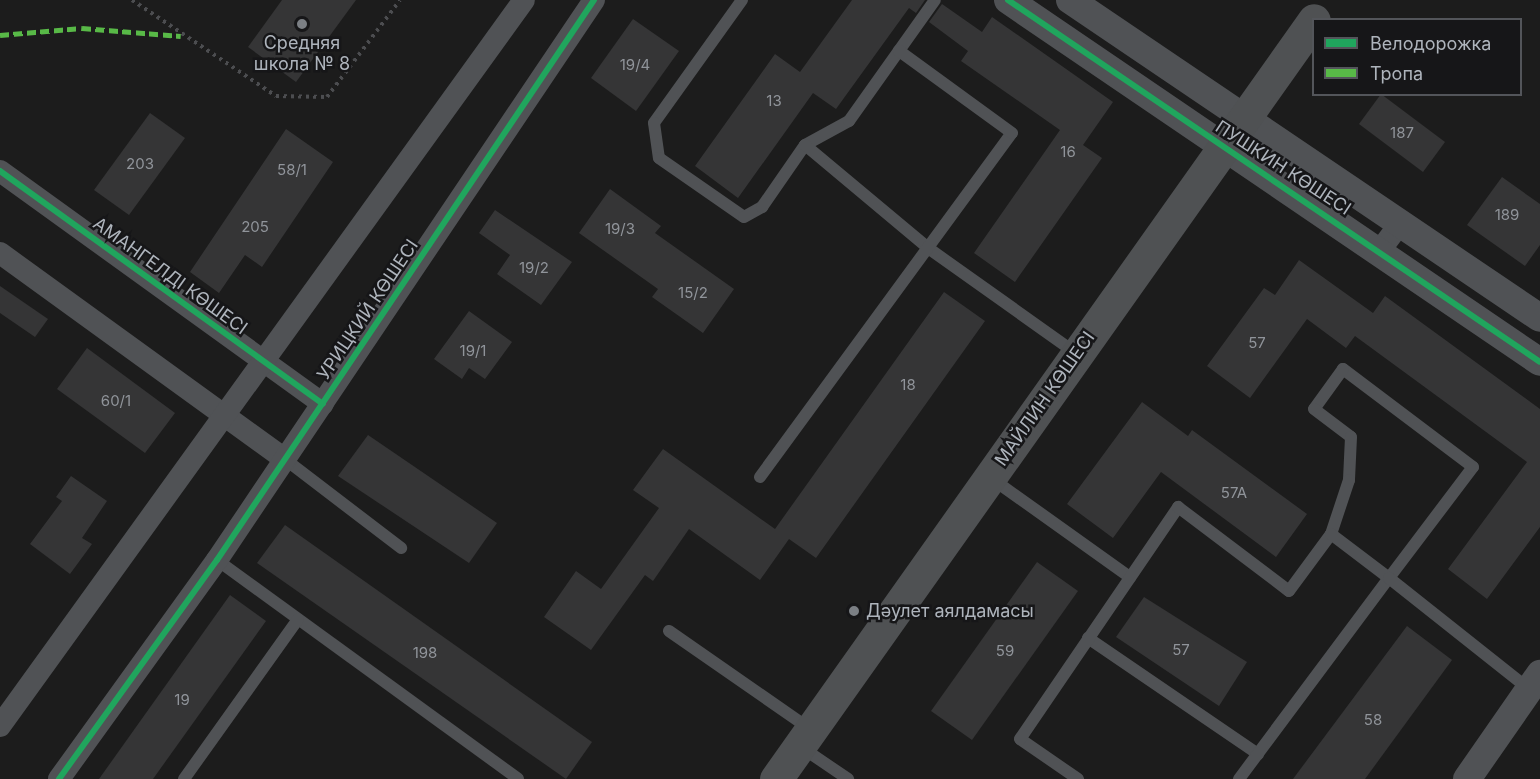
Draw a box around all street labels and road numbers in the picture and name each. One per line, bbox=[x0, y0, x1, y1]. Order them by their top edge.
street label: ПУШКИН КӨШЕСІ bbox=[1211, 116, 1355, 220]
street label: АМАНГЕЛДІ КӨШЕСІ bbox=[89, 213, 251, 339]
street label: УРИЦКИЙ КӨШЕСІ bbox=[313, 236, 423, 384]
street label: МАЙЛИН КӨШЕСІ bbox=[991, 328, 1099, 470]

